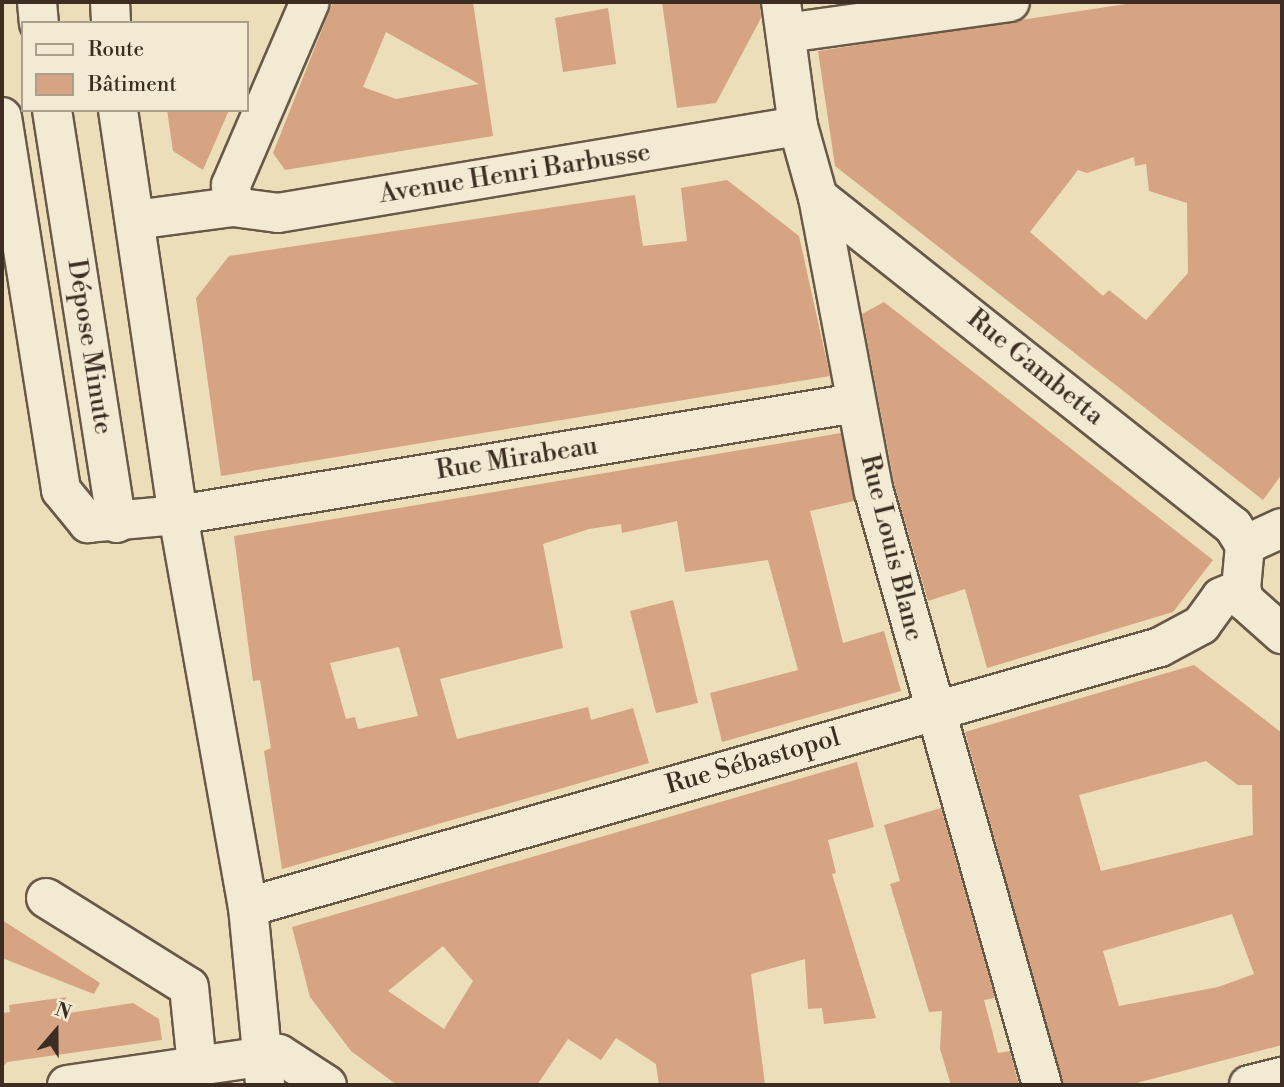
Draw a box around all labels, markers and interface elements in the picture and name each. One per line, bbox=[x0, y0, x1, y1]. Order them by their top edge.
legend bbox=[21, 21, 248, 112]
text: Route bbox=[88, 37, 144, 63]
text: Bâtiment bbox=[88, 72, 177, 98]
street label: Avenue Henri Barbusse bbox=[377, 137, 653, 211]
street label: Dépose Minute bbox=[60, 257, 118, 437]
street label: Rue Gambetta bbox=[961, 304, 1109, 432]
street label: Rue Mirabeau bbox=[434, 431, 600, 487]
street label: Rue Louis Blanc bbox=[853, 452, 929, 644]
street label: Rue Sébastopol bbox=[662, 722, 844, 802]
north arrow bbox=[21, 996, 91, 1066]
text: N bbox=[52, 997, 74, 1025]

